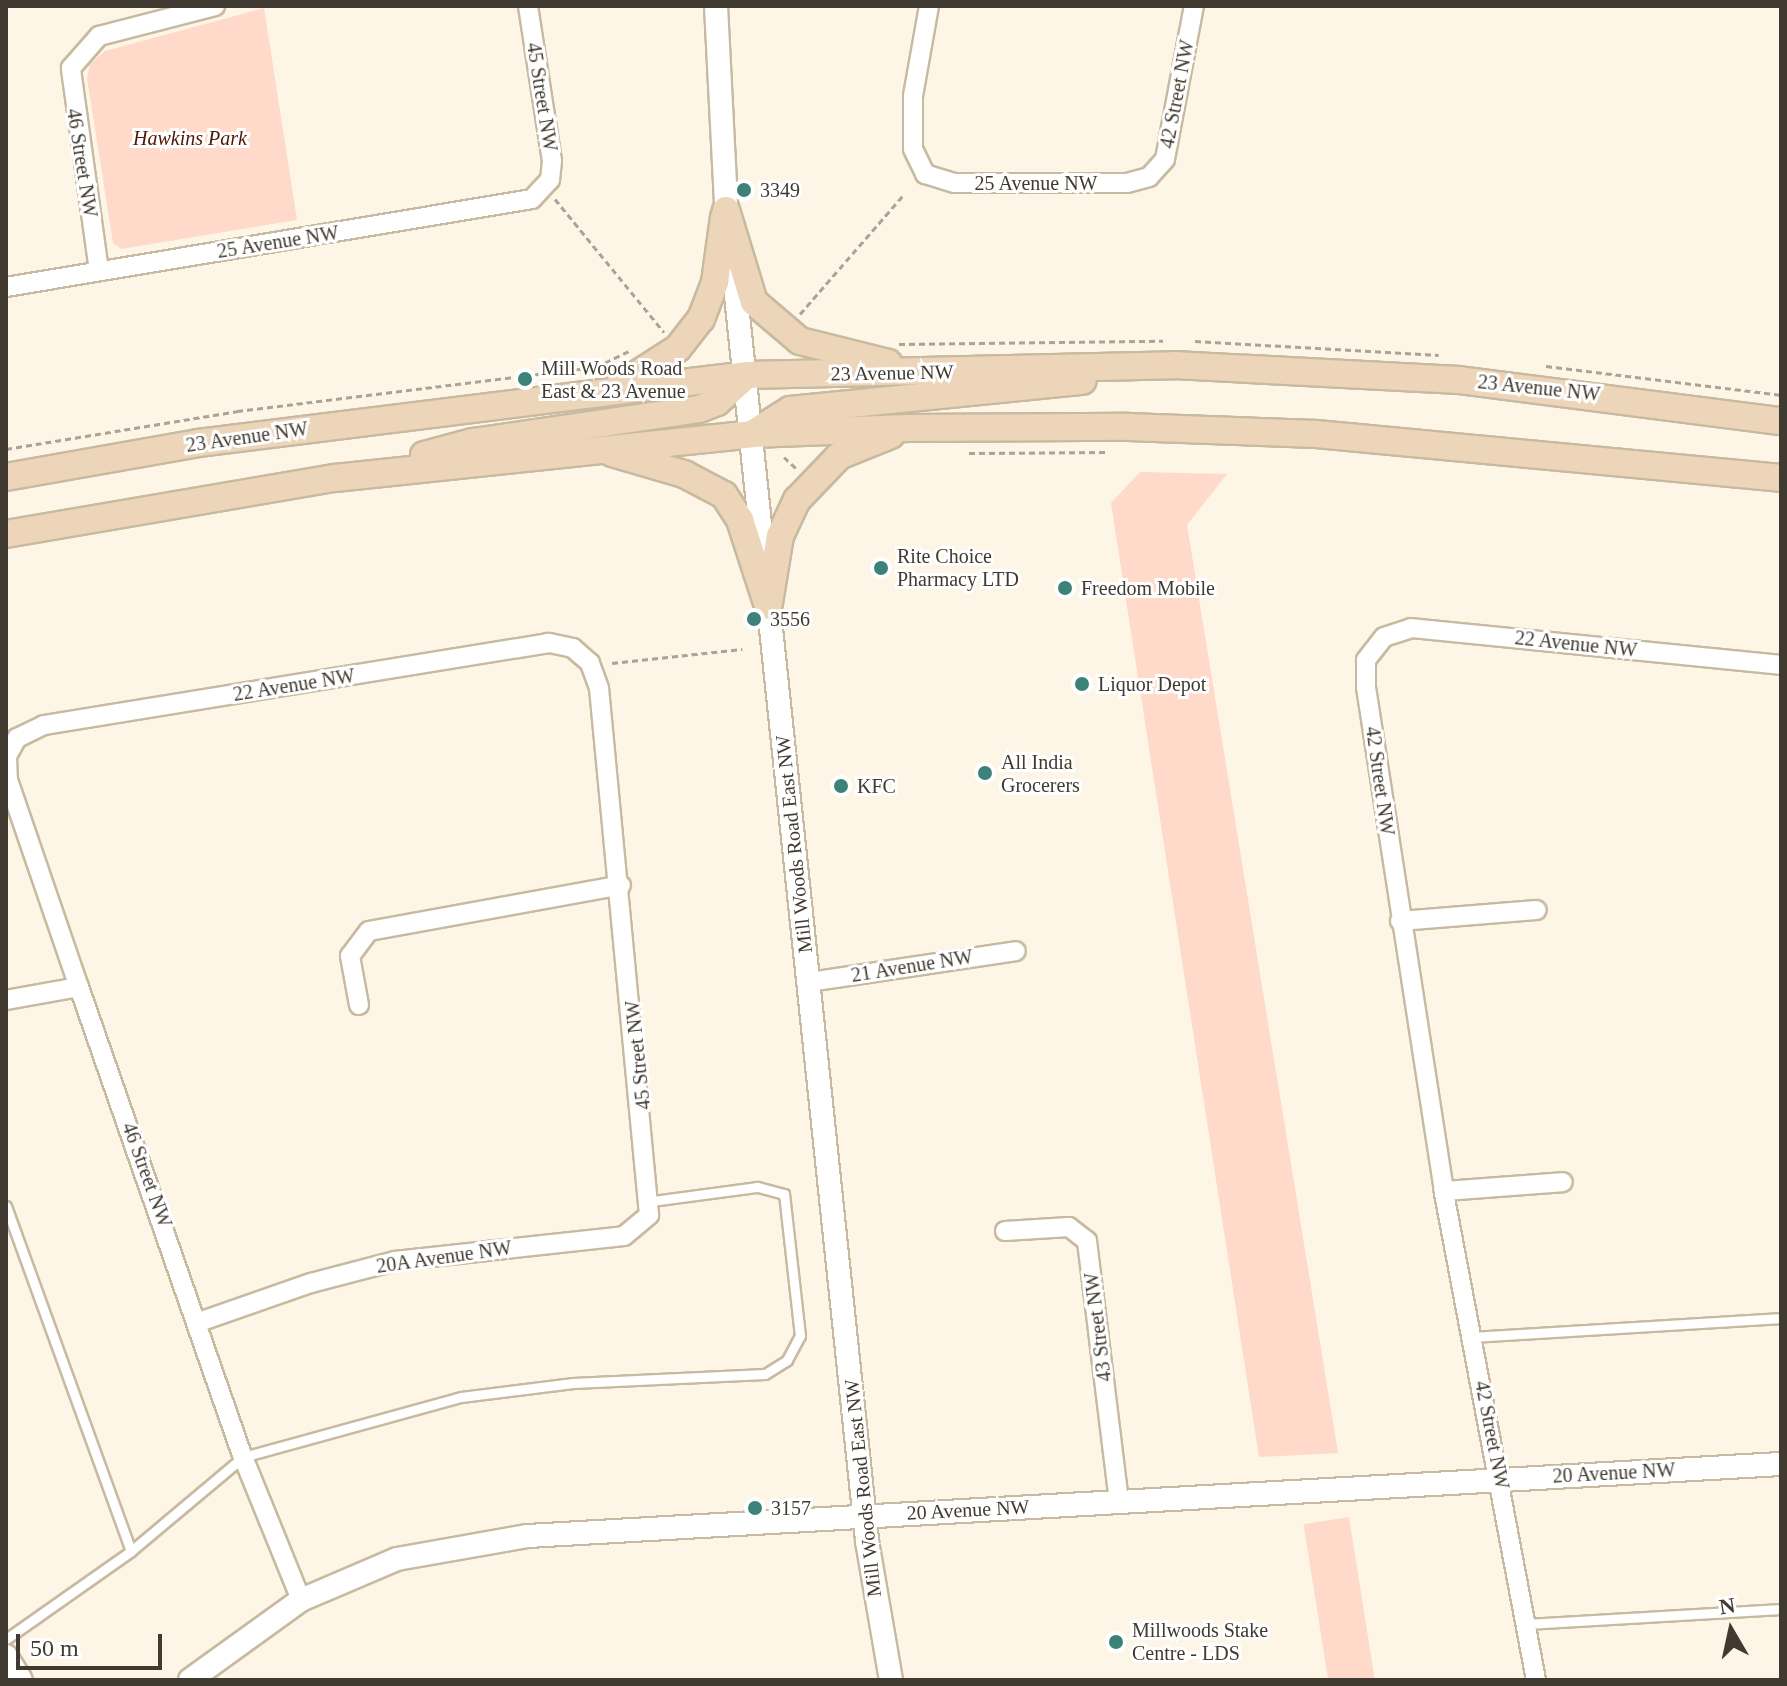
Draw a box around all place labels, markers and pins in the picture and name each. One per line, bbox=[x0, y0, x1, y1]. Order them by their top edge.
place label: 3349 bbox=[760, 178, 800, 202]
marker: 3349 bbox=[735, 181, 753, 199]
place label: Mill Woods Road East & 23 Avenue bbox=[541, 356, 687, 403]
marker: Mill Woods Road East & 23 Avenue bbox=[516, 370, 534, 388]
place label: Rite Choice Pharmacy LTD bbox=[897, 544, 1019, 591]
marker: Rite Choice Pharmacy LTD bbox=[872, 559, 890, 577]
place label: Freedom Mobile bbox=[1081, 576, 1215, 600]
marker: Freedom Mobile bbox=[1056, 579, 1074, 597]
place label: 3556 bbox=[770, 607, 810, 631]
marker: 3556 bbox=[745, 610, 763, 628]
place label: Liquor Depot bbox=[1098, 672, 1206, 696]
marker: Liquor Depot bbox=[1073, 675, 1091, 693]
place label: All India Grocerers bbox=[1001, 750, 1080, 797]
marker: All India Grocerers bbox=[976, 764, 994, 782]
place label: KFC bbox=[857, 774, 896, 798]
marker: KFC bbox=[832, 777, 850, 795]
place label: 3157 bbox=[771, 1496, 811, 1520]
marker: 3157 bbox=[746, 1499, 764, 1517]
place label: Millwoods Stake Centre - LDS bbox=[1132, 1618, 1268, 1665]
marker: Millwoods Stake Centre - LDS bbox=[1107, 1633, 1125, 1651]

